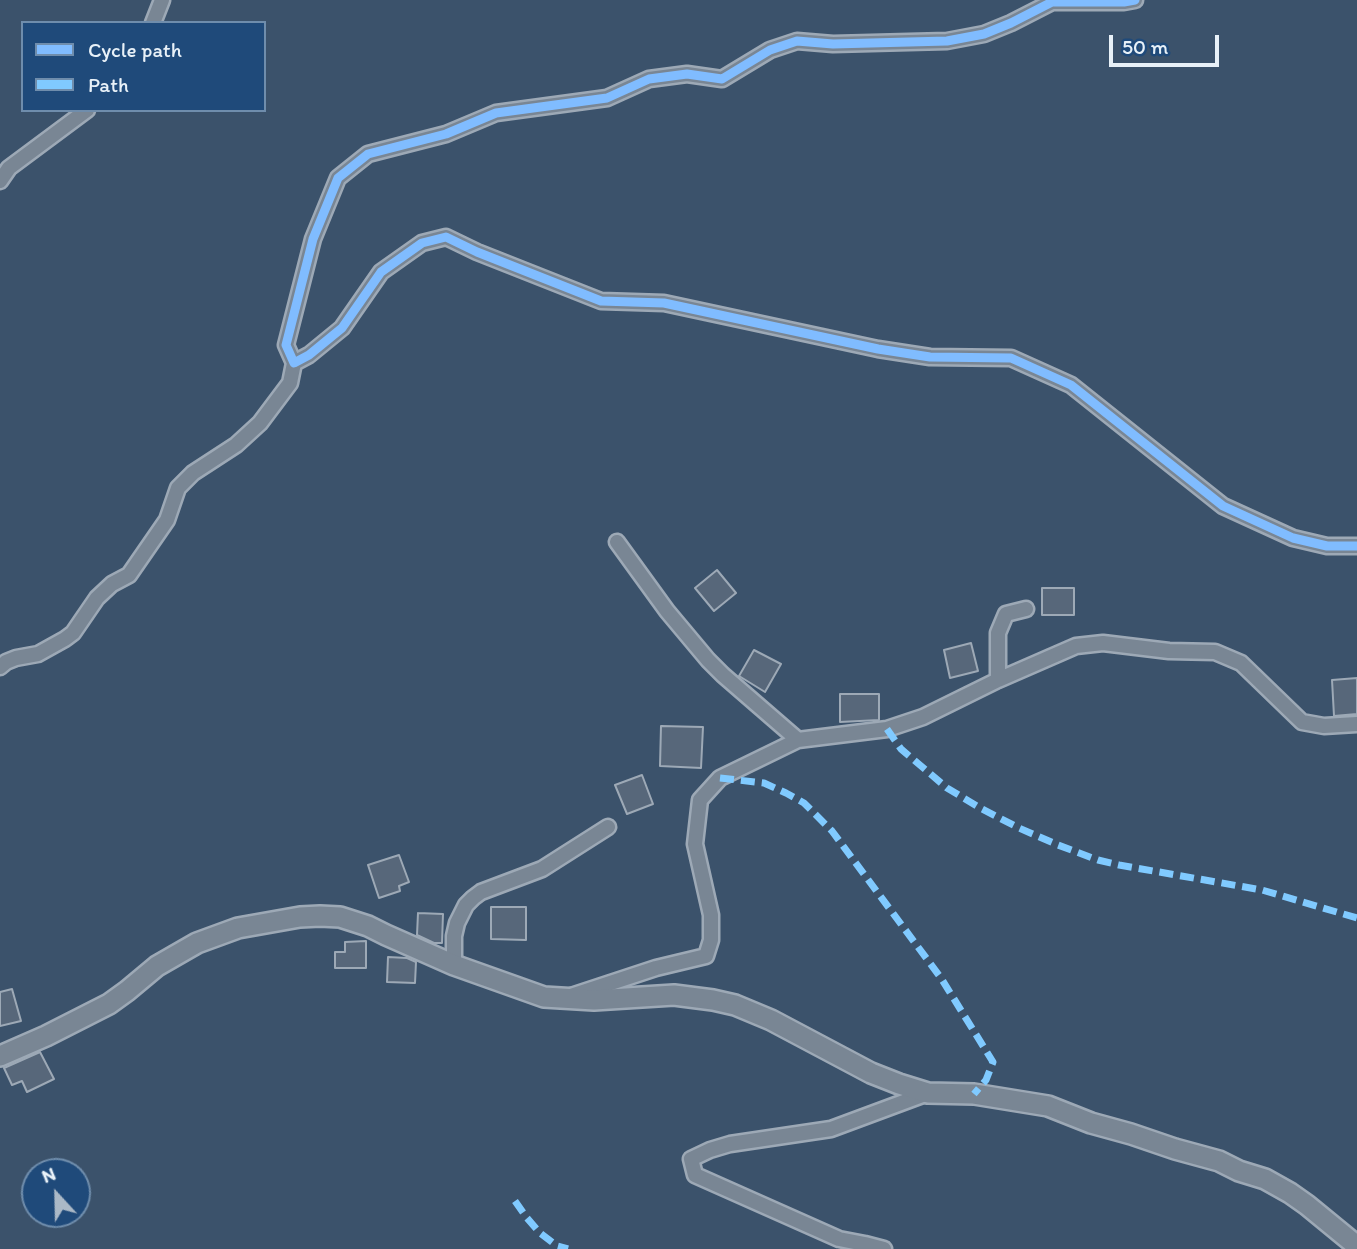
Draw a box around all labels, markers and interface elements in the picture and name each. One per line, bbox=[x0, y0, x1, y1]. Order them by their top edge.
legend bbox=[21, 21, 266, 112]
scale bar bbox=[1112, 21, 1222, 65]
text: 50 m bbox=[1122, 34, 1168, 59]
text: Cycle path bbox=[88, 37, 182, 62]
text: Path bbox=[88, 72, 129, 97]
north arrow bbox=[21, 1158, 91, 1228]
text: N bbox=[38, 1162, 59, 1188]

